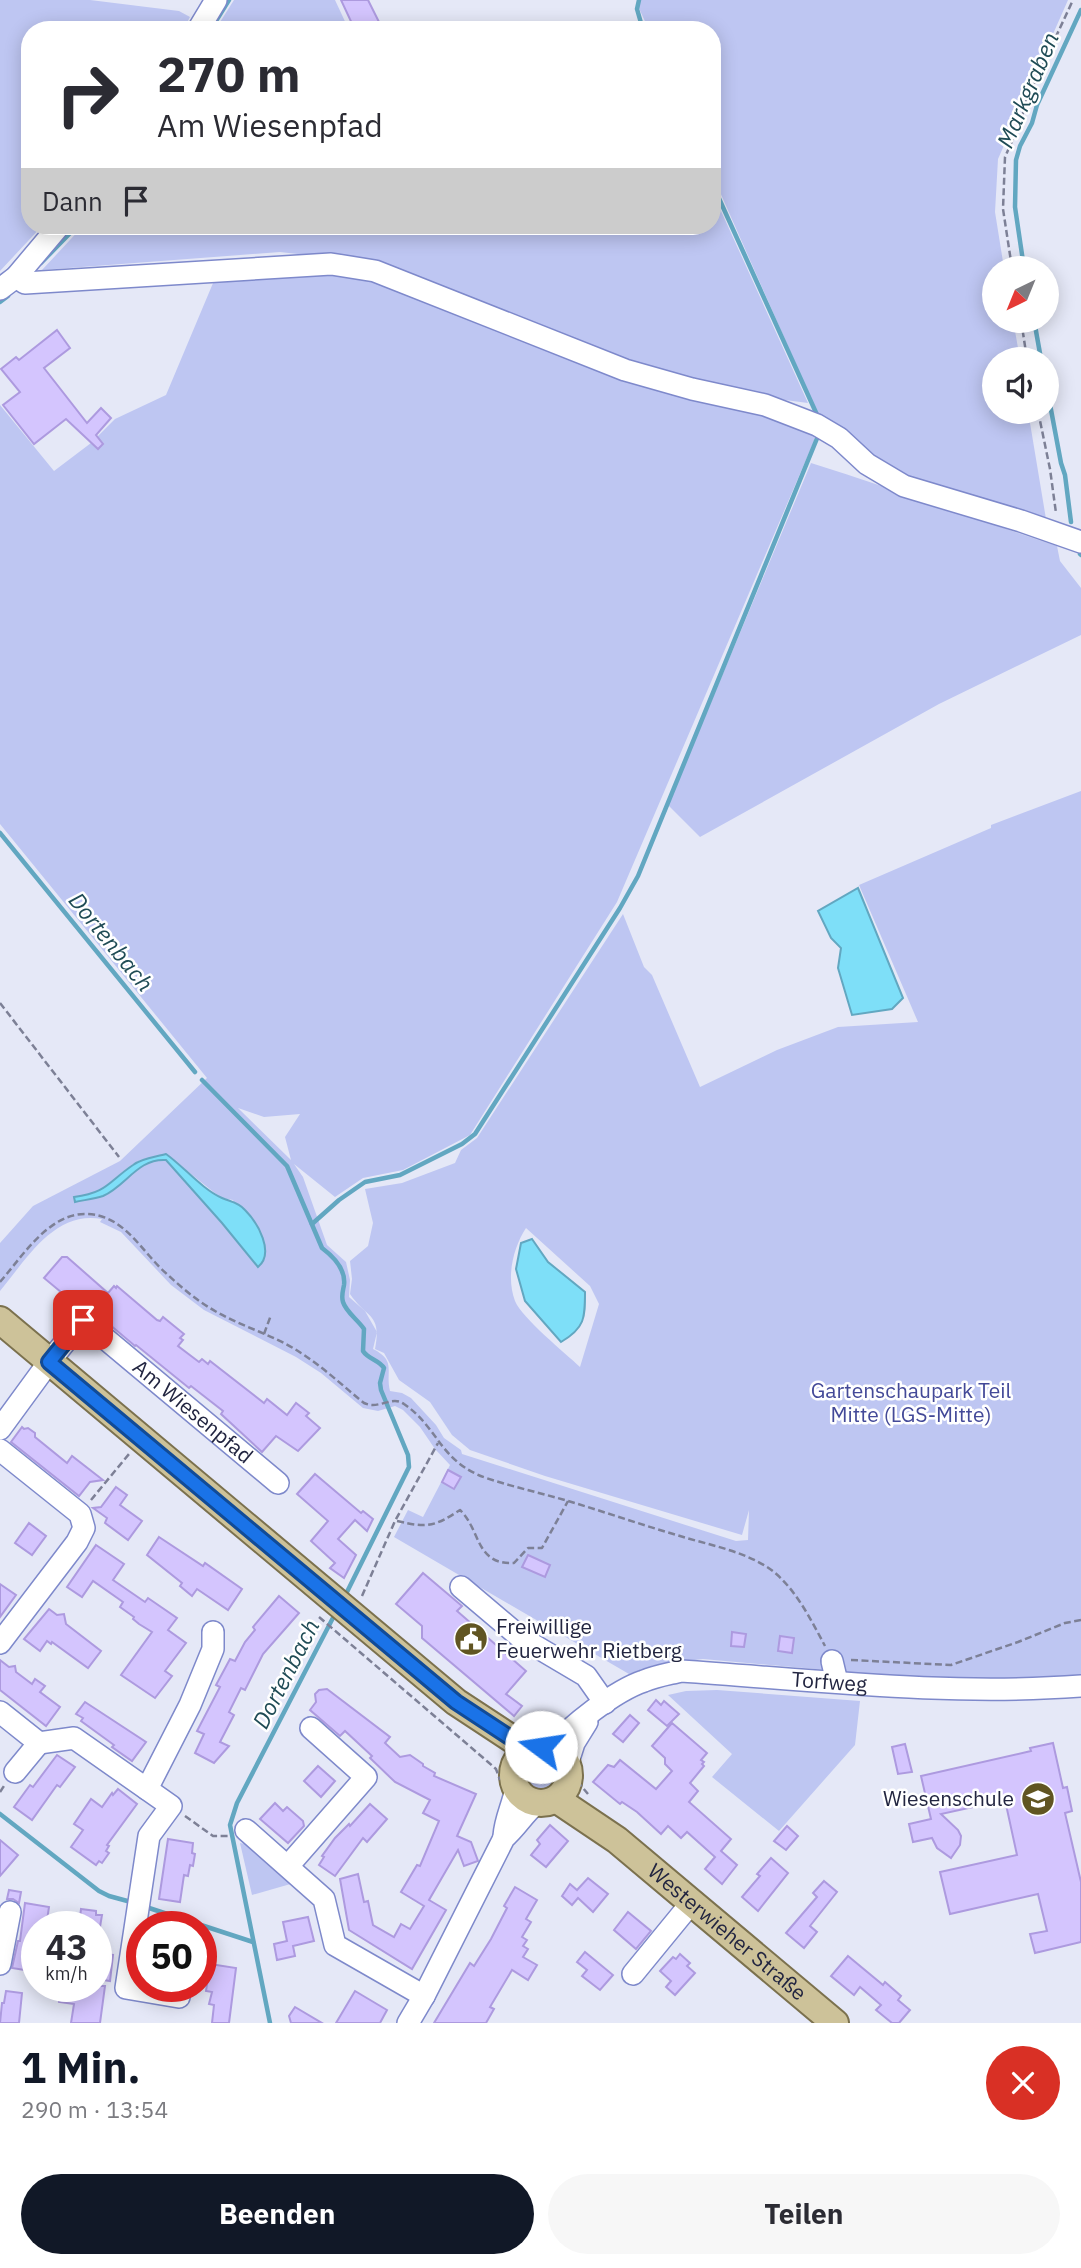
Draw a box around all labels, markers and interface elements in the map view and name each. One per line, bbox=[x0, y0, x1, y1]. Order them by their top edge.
water label: Markgraben bbox=[989, 27, 1065, 152]
text: 270 m bbox=[157, 42, 301, 105]
icon: right bbox=[42, 49, 133, 140]
text: Am Wiesenpfad bbox=[157, 104, 383, 146]
icon: arrive bbox=[117, 182, 155, 220]
text: Dann bbox=[42, 184, 103, 218]
north arrow bbox=[982, 256, 1059, 332]
map controls bbox=[982, 256, 1059, 424]
button: sound bbox=[982, 347, 1059, 424]
water label: Dortenbach bbox=[63, 886, 161, 997]
pin bbox=[53, 1290, 113, 1350]
icon: arrive bbox=[64, 1301, 102, 1339]
street label: Am Wiesenpfad bbox=[127, 1353, 259, 1469]
park label: Gartenschaupark Teil Mitte (LGS-Mitte) bbox=[811, 1376, 1012, 1428]
place label: Freiwillige Feuerwehr Rietberg bbox=[496, 1612, 682, 1664]
water label: Dortenbach bbox=[245, 1614, 325, 1733]
public building icon: Freiwillige Feuerwehr Rietberg bbox=[452, 1620, 490, 1658]
street label: Torfweg bbox=[791, 1664, 868, 1698]
position arrow bbox=[504, 1710, 578, 1784]
school or university icon: Wiesenschule bbox=[1019, 1780, 1057, 1818]
place label: Wiesenschule bbox=[883, 1784, 1014, 1812]
street label: Westerwieher Straße bbox=[642, 1857, 813, 2006]
speed limit sign: 50 bbox=[126, 1911, 217, 2002]
text: 43 bbox=[45, 1924, 88, 1970]
text: km/h bbox=[45, 1962, 88, 1985]
text: 1 Min. bbox=[21, 2040, 141, 2095]
button: close bbox=[986, 2046, 1060, 2120]
text: 290 m · 13:54 bbox=[21, 2094, 168, 2124]
button: Beenden bbox=[21, 2174, 534, 2254]
button: Teilen bbox=[548, 2174, 1060, 2254]

